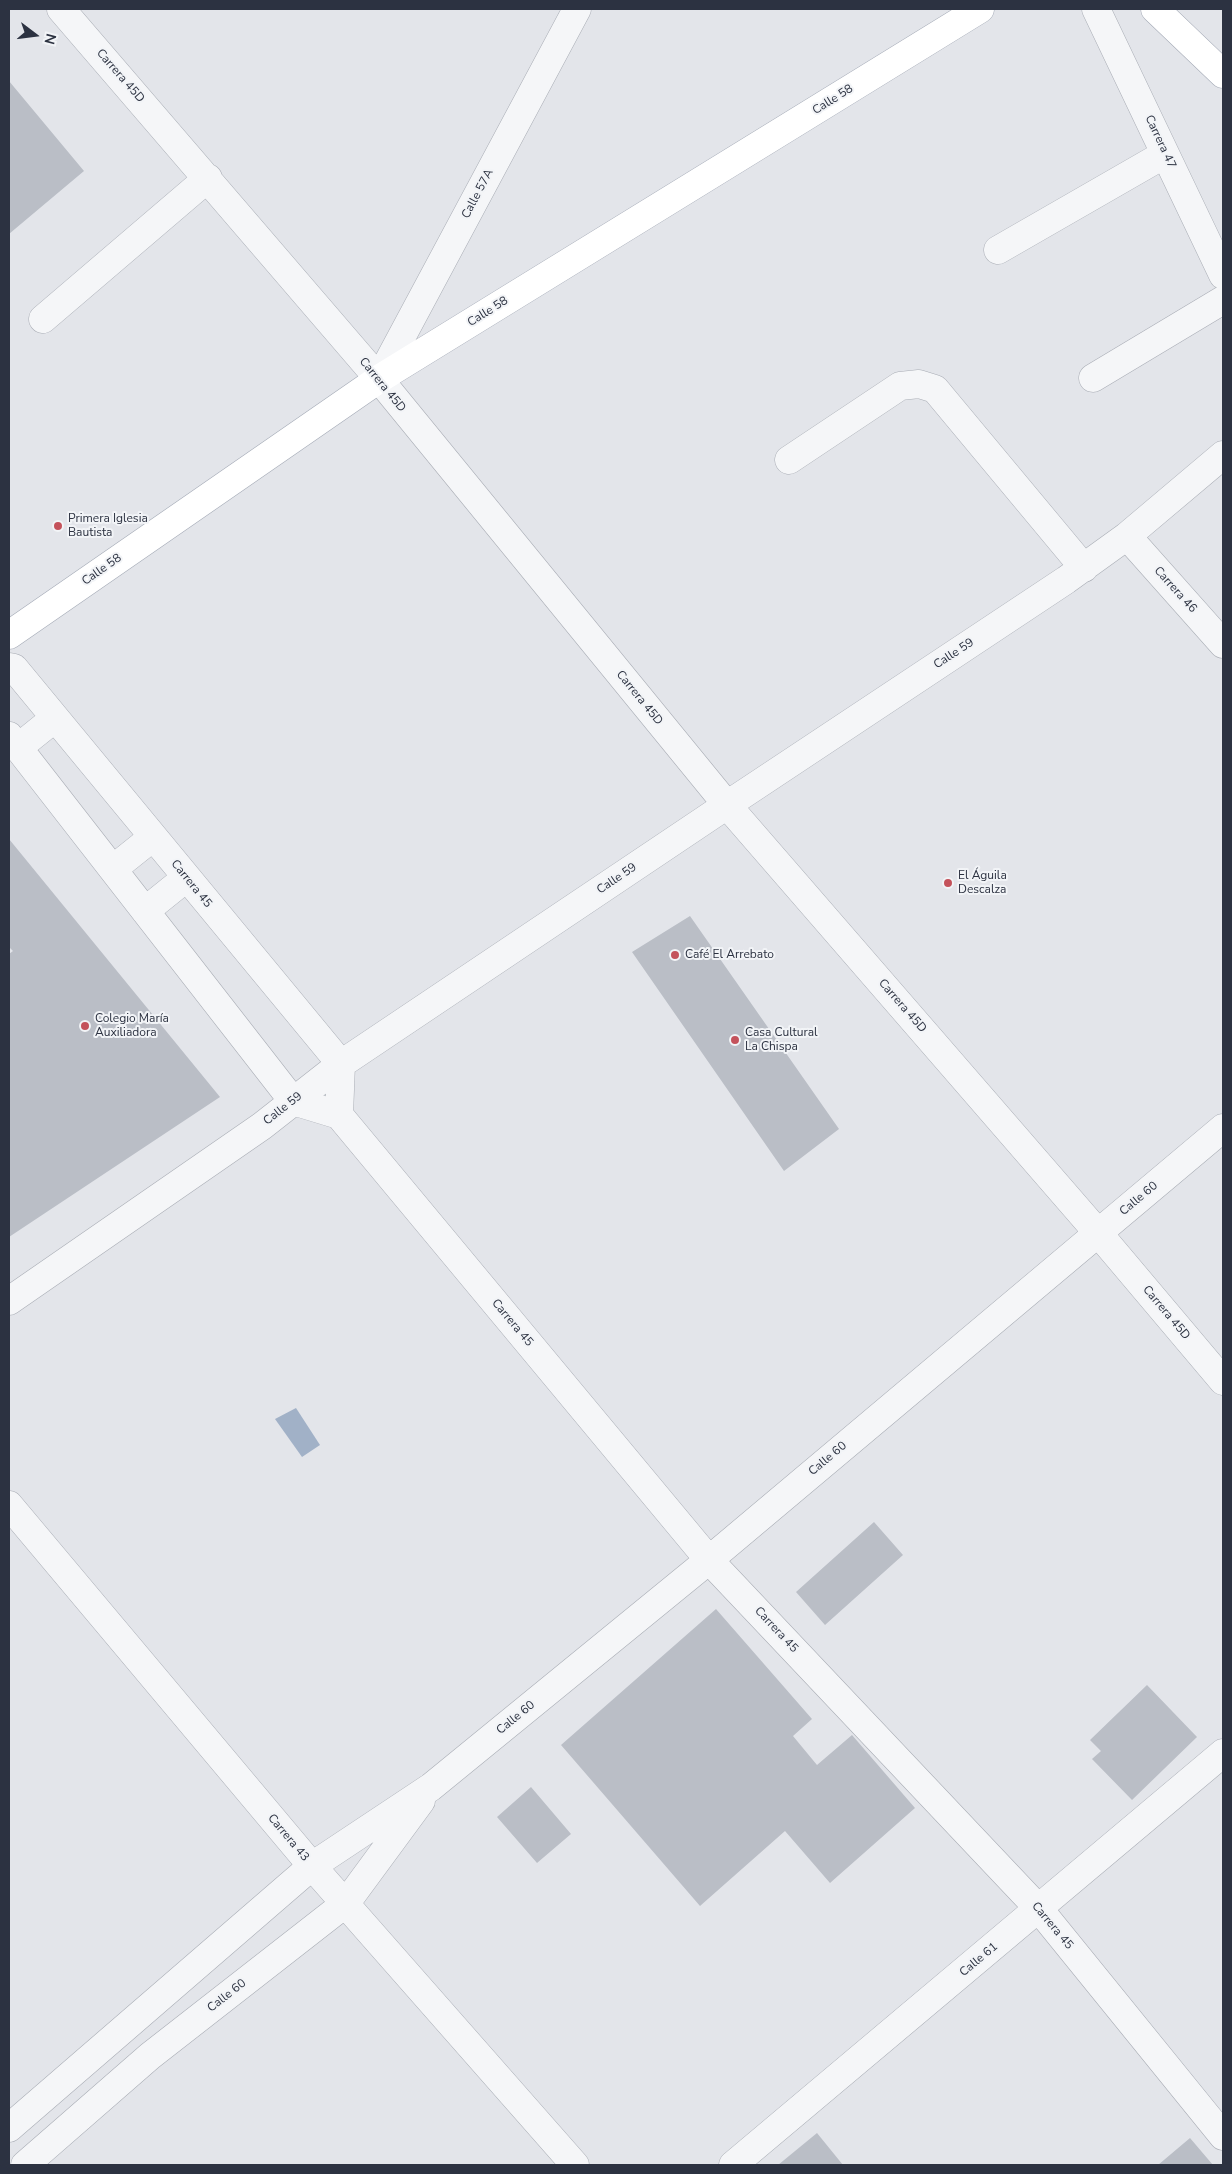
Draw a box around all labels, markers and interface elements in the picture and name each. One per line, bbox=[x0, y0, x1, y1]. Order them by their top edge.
north arrow bbox=[10, 10, 60, 60]
text: N bbox=[39, 31, 61, 47]
street label: Carrera 45D bbox=[93, 46, 147, 106]
street label: Calle 58 bbox=[810, 82, 856, 118]
street label: Carrera 47 bbox=[1141, 113, 1179, 171]
street label: Calle 57A bbox=[459, 167, 497, 221]
street label: Calle 58 bbox=[465, 294, 511, 330]
street label: Carrera 45D bbox=[356, 355, 408, 415]
place label: Primera Iglesia Bautista bbox=[68, 512, 148, 540]
marker: Primera Iglesia Bautista bbox=[52, 520, 64, 532]
street label: Calle 58 bbox=[79, 551, 125, 589]
street label: Carrera 46 bbox=[1151, 564, 1199, 616]
street label: Calle 59 bbox=[931, 636, 977, 672]
street label: Carrera 45D bbox=[613, 668, 665, 728]
street label: Carrera 45 bbox=[167, 857, 215, 911]
street label: Calle 59 bbox=[594, 860, 640, 898]
place label: El Águila Descalza bbox=[958, 869, 1007, 897]
marker: El Águila Descalza bbox=[942, 877, 954, 889]
place label: Café El Arrebato bbox=[685, 948, 774, 962]
marker: Café El Arrebato bbox=[669, 949, 681, 961]
street label: Carrera 45D bbox=[875, 976, 929, 1036]
place label: Colegio María Auxiliadora bbox=[95, 1012, 169, 1040]
marker: Colegio María Auxiliadora bbox=[79, 1020, 91, 1032]
place label: Casa Cultural La Chispa bbox=[745, 1026, 818, 1054]
marker: Casa Cultural La Chispa bbox=[729, 1034, 741, 1046]
street label: Calle 59 bbox=[261, 1089, 305, 1129]
street label: Calle 60 bbox=[1117, 1179, 1161, 1219]
street label: Carrera 45D bbox=[1139, 1283, 1193, 1343]
street label: Carrera 45 bbox=[488, 1296, 536, 1350]
street label: Calle 60 bbox=[806, 1439, 850, 1479]
street label: Carrera 45 bbox=[751, 1604, 801, 1656]
street label: Calle 60 bbox=[494, 1698, 538, 1738]
street label: Carrera 43 bbox=[264, 1811, 312, 1865]
street label: Carrera 45 bbox=[1028, 1899, 1076, 1953]
street label: Calle 61 bbox=[957, 1940, 1001, 1980]
street label: Calle 60 bbox=[205, 1976, 249, 2016]

